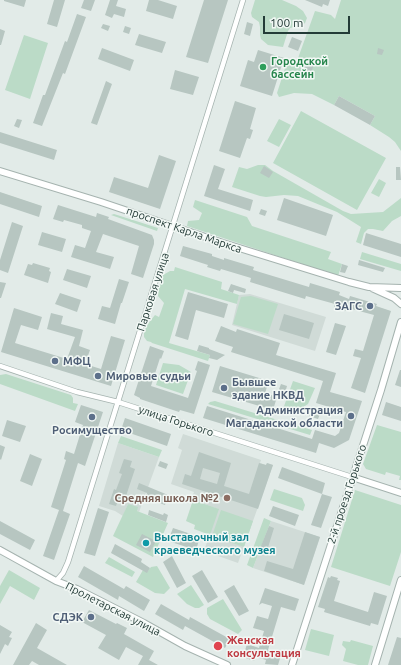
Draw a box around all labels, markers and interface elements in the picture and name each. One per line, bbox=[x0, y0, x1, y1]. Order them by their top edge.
scale bar bbox=[265, 8, 352, 34]
text: 100 m bbox=[270, 16, 303, 29]
place label: Городской бассейн bbox=[271, 54, 328, 80]
marker: Городской бассейн bbox=[258, 62, 268, 72]
street label: проспект Карла Маркса bbox=[125, 204, 243, 256]
street label: Парковая улица bbox=[134, 251, 172, 333]
place label: ЗАГС bbox=[335, 299, 362, 313]
marker: ЗАГС bbox=[365, 301, 375, 311]
place label: МФЦ bbox=[63, 354, 91, 368]
marker: МФЦ bbox=[50, 356, 60, 366]
place label: Мировые судьи bbox=[106, 369, 191, 383]
marker: Мировые судьи bbox=[93, 371, 103, 381]
place label: Бывшее здание НКВД bbox=[232, 375, 304, 401]
marker: Бывшее здание НКВД bbox=[219, 383, 229, 393]
street label: улица Горького bbox=[137, 403, 215, 439]
place label: Администрация Магаданской области bbox=[226, 403, 343, 429]
marker: Администрация Магаданской области bbox=[346, 411, 356, 421]
marker: Росимущество bbox=[87, 412, 97, 422]
place label: Росимущество bbox=[52, 423, 132, 437]
street label: 2-й проезд Горького bbox=[325, 443, 369, 545]
place label: Средняя школа №2 bbox=[114, 491, 219, 505]
marker: Средняя школа №2 bbox=[222, 493, 232, 503]
place label: Выставочный зал краеведческого музея bbox=[154, 530, 276, 556]
marker: Выставочный зал краеведческого музея bbox=[141, 538, 151, 548]
street label: Пролетарская улица bbox=[63, 579, 163, 639]
place label: СДЭК bbox=[52, 610, 83, 624]
marker: СДЭК bbox=[86, 612, 96, 622]
place label: Женская консультация bbox=[227, 633, 301, 659]
marker: Женская консультация bbox=[212, 640, 224, 652]

